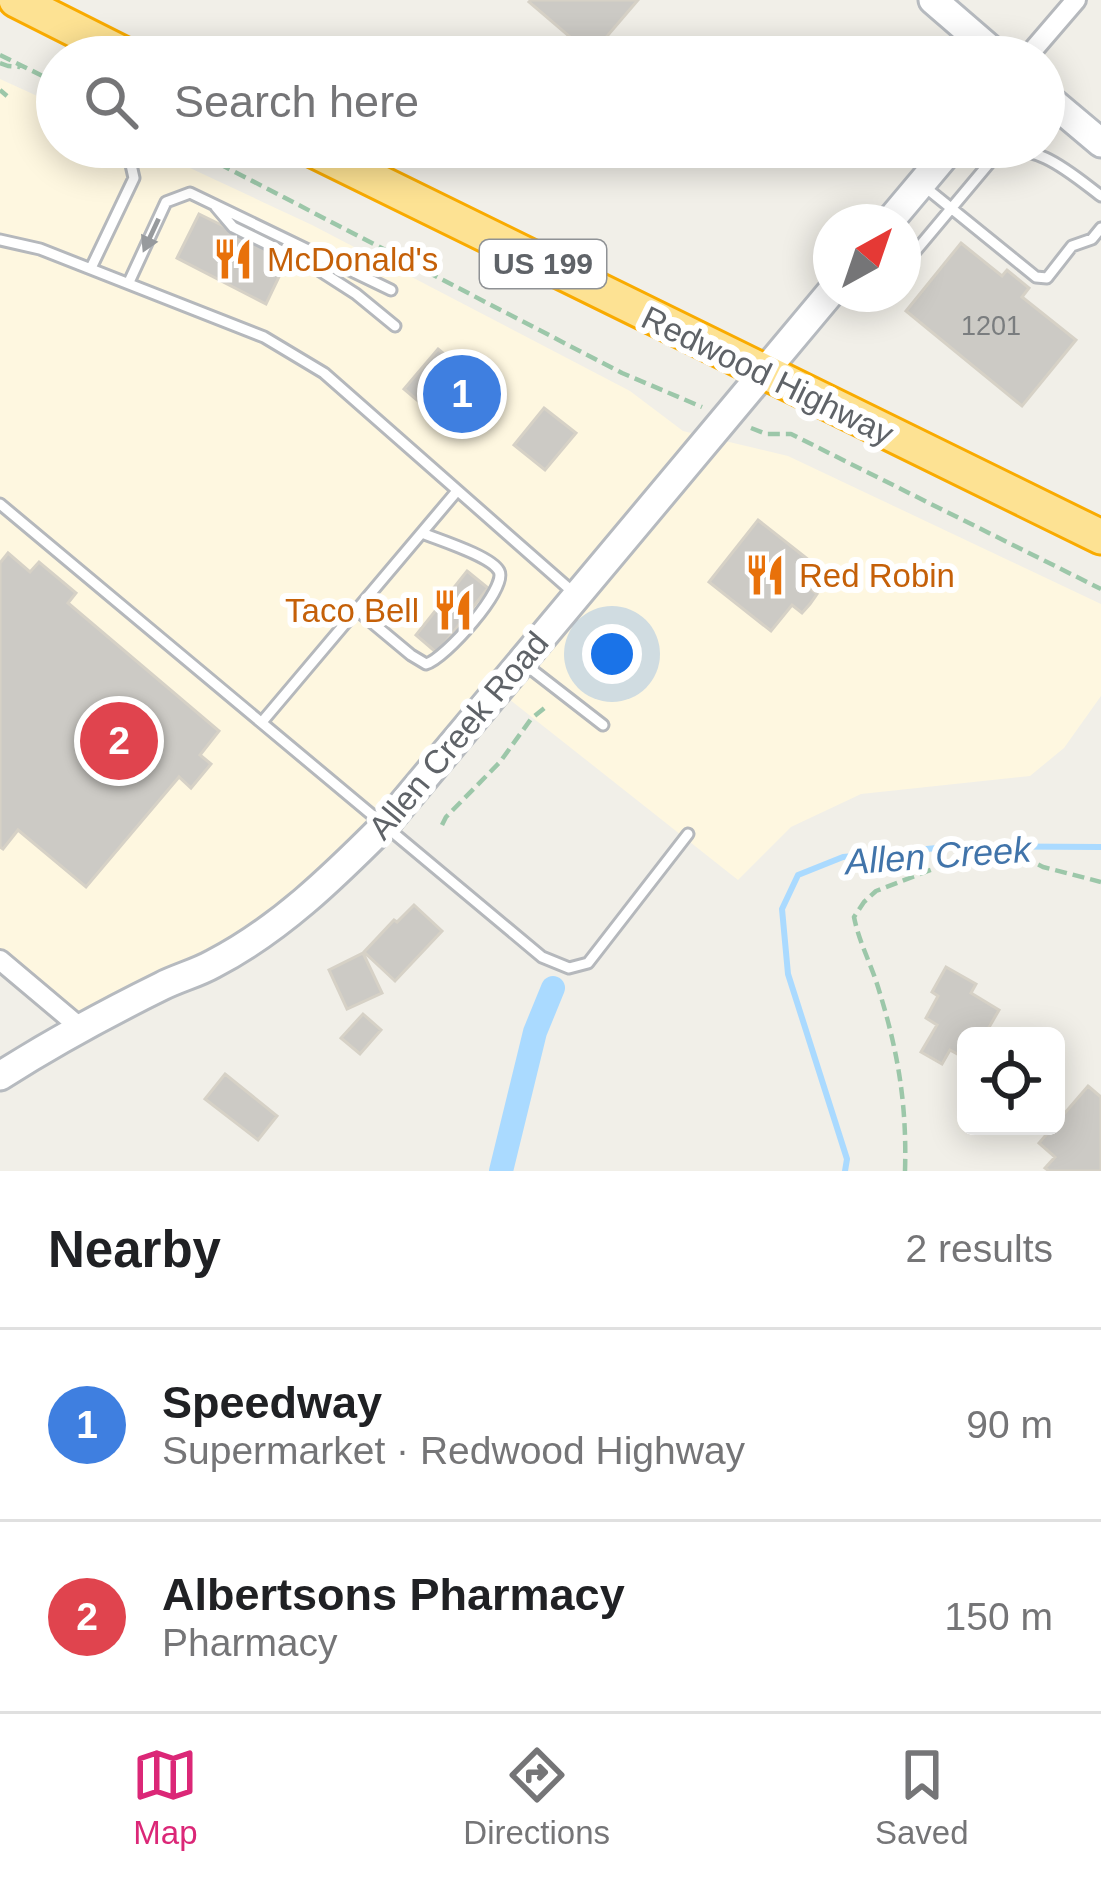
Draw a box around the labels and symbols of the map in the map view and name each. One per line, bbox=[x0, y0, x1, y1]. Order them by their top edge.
north arrow bbox=[813, 204, 921, 312]
one-way arrow bbox=[141, 218, 161, 253]
restaurant icon: McDonald's bbox=[210, 236, 256, 282]
road number: US 199 bbox=[480, 240, 606, 288]
place label: McDonald's bbox=[267, 241, 438, 278]
street label: Redwood Highway bbox=[636, 299, 900, 453]
house number: 1201 bbox=[961, 311, 1021, 341]
pin: 1 bbox=[423, 349, 501, 439]
restaurant icon: Red Robin bbox=[742, 552, 788, 598]
place label: Red Robin bbox=[799, 557, 955, 594]
restaurant icon: Taco Bell bbox=[430, 587, 476, 633]
place label: Taco Bell bbox=[285, 592, 419, 629]
street label: Allen Creek Road bbox=[361, 624, 556, 846]
your location bbox=[582, 624, 642, 684]
pin: 2 bbox=[80, 696, 158, 786]
water label: Allen Creek bbox=[842, 828, 1034, 883]

